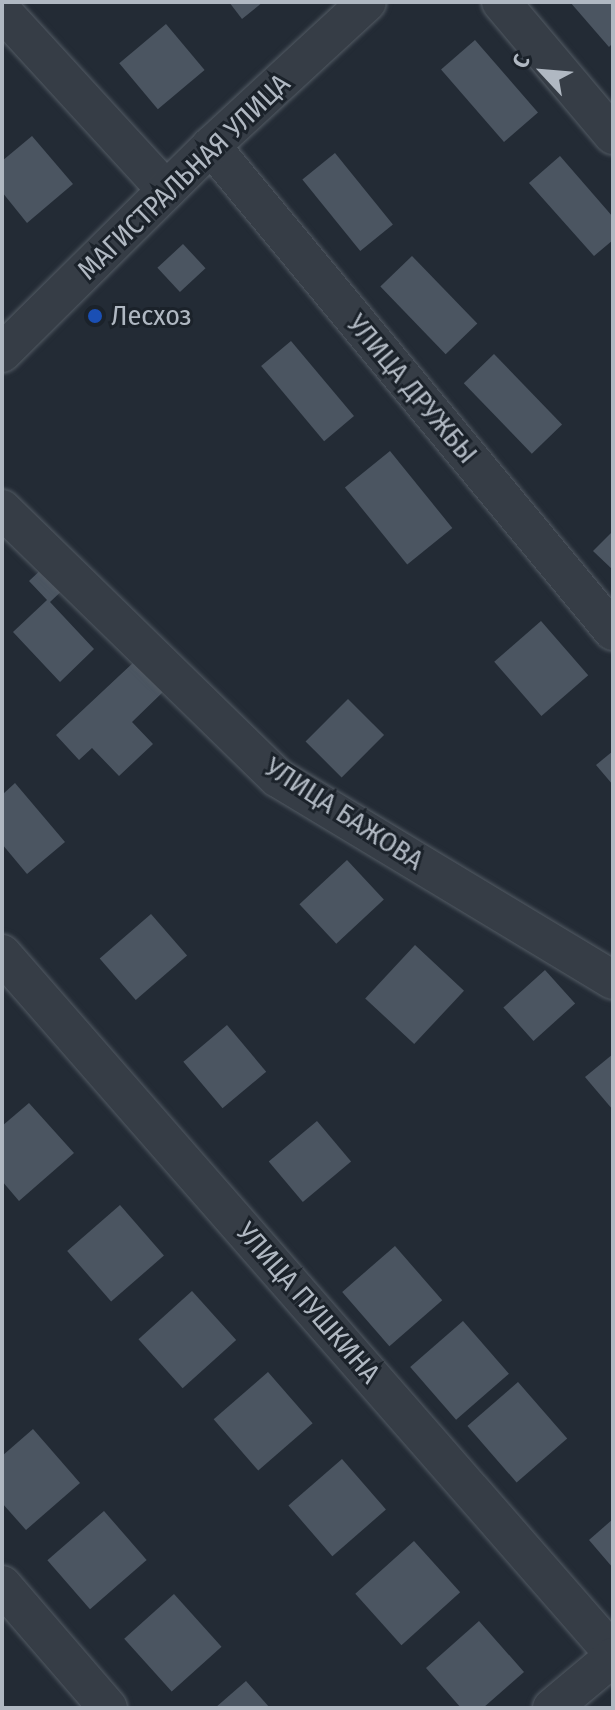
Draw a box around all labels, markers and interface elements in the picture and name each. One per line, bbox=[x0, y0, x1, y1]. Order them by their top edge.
north arrow bbox=[503, 32, 583, 112]
text: С bbox=[506, 50, 536, 72]
street label: МАГИСТРАЛЬНАЯ УЛИЦА bbox=[71, 67, 297, 287]
place label: Лесхоз bbox=[111, 299, 192, 333]
marker: Лесхоз bbox=[86, 307, 104, 325]
street label: УЛИЦА ДРУЖБЫ bbox=[340, 308, 484, 470]
street label: УЛИЦА БАЖОВА bbox=[259, 750, 429, 878]
street label: УЛИЦА ПУШКИНА bbox=[229, 1216, 387, 1390]

